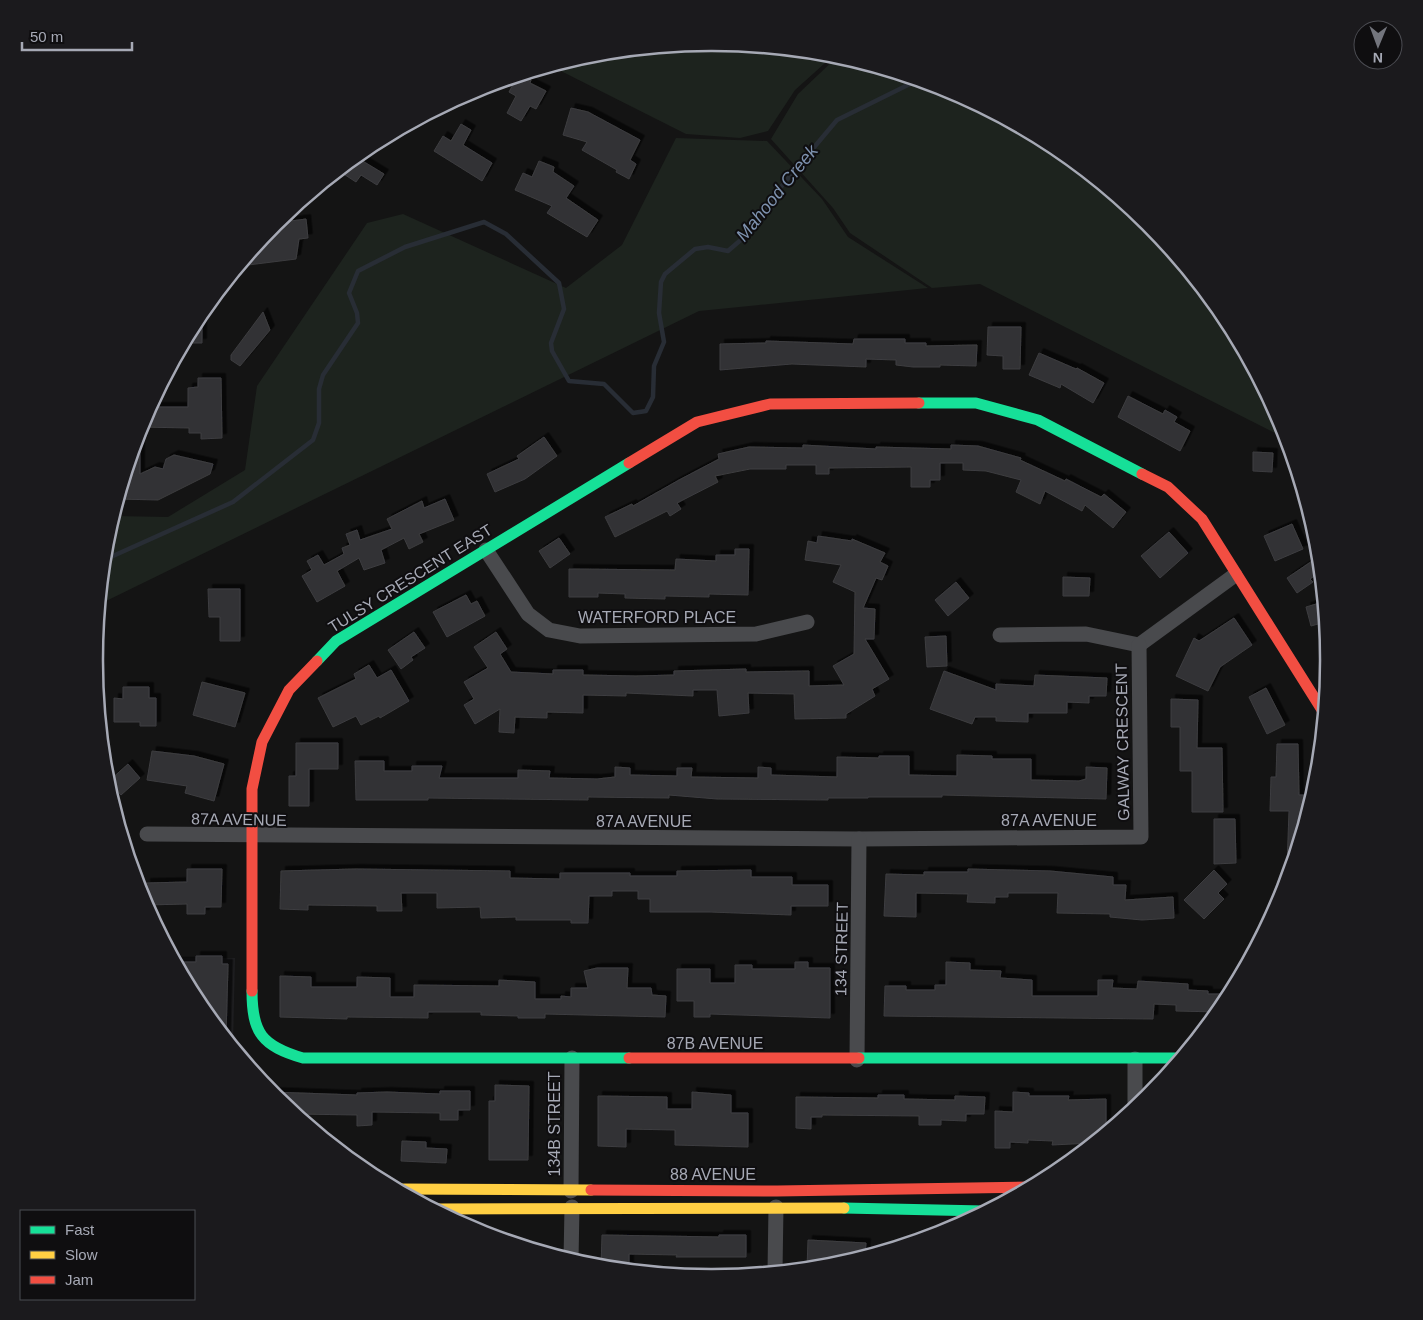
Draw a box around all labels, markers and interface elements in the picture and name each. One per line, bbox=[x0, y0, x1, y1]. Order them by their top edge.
scale bar bbox=[22, 20, 132, 52]
north arrow bbox=[1353, 20, 1403, 70]
text: 50 m bbox=[30, 28, 63, 45]
text: N bbox=[1373, 50, 1383, 66]
water label: Mahood Creek bbox=[732, 140, 823, 245]
street label: TULSY CRESCENT EAST bbox=[325, 521, 495, 636]
street label: WATERFORD PLACE bbox=[578, 609, 736, 626]
street label: GALWAY CRESCENT bbox=[1113, 663, 1132, 821]
street label: 87A AVENUE bbox=[191, 810, 287, 829]
street label: 87A AVENUE bbox=[1001, 812, 1097, 829]
street label: 87A AVENUE bbox=[596, 813, 692, 830]
street label: 134 STREET bbox=[832, 902, 851, 996]
street label: 87B AVENUE bbox=[667, 1035, 763, 1052]
street label: 134B STREET bbox=[546, 1071, 563, 1176]
street label: 88 AVENUE bbox=[670, 1166, 756, 1183]
legend bbox=[20, 1210, 195, 1300]
text: Fast bbox=[65, 1221, 95, 1238]
text: Slow bbox=[65, 1246, 98, 1263]
text: Jam bbox=[65, 1271, 93, 1288]

